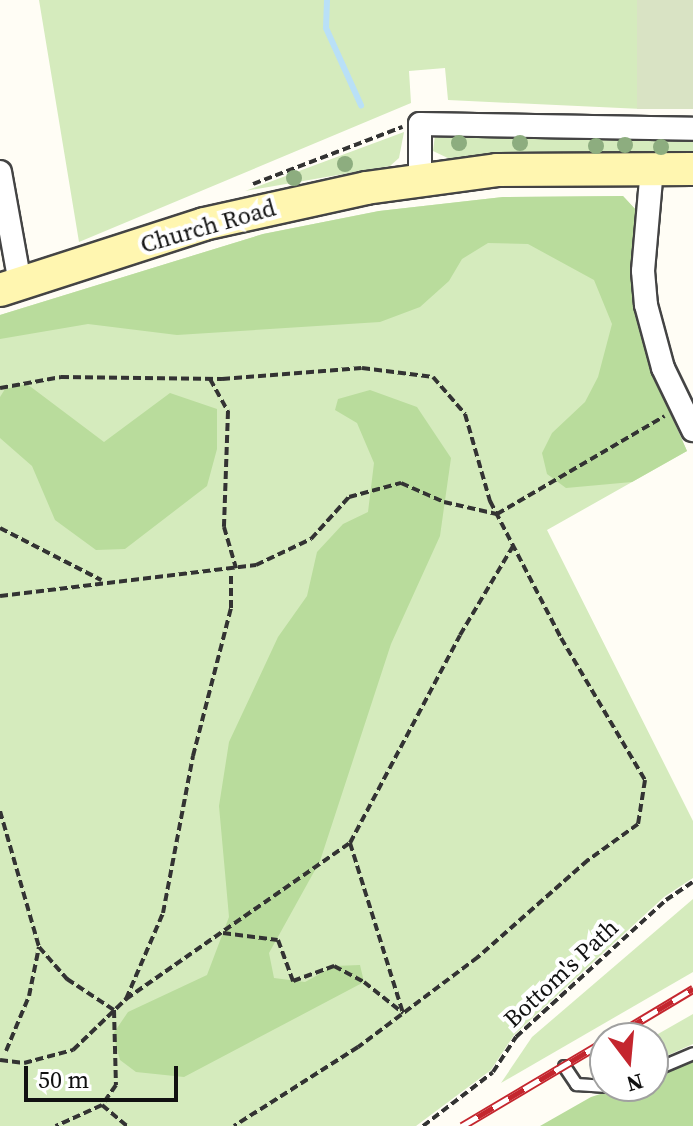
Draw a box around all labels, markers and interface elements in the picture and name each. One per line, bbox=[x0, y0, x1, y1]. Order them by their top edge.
street label: Church Road bbox=[137, 193, 279, 259]
street label: Bottom's Path bbox=[498, 913, 624, 1033]
north arrow bbox=[589, 1022, 669, 1102]
scale bar bbox=[28, 1050, 182, 1100]
text: 50 m bbox=[38, 1063, 89, 1096]
text: N bbox=[623, 1067, 647, 1100]

